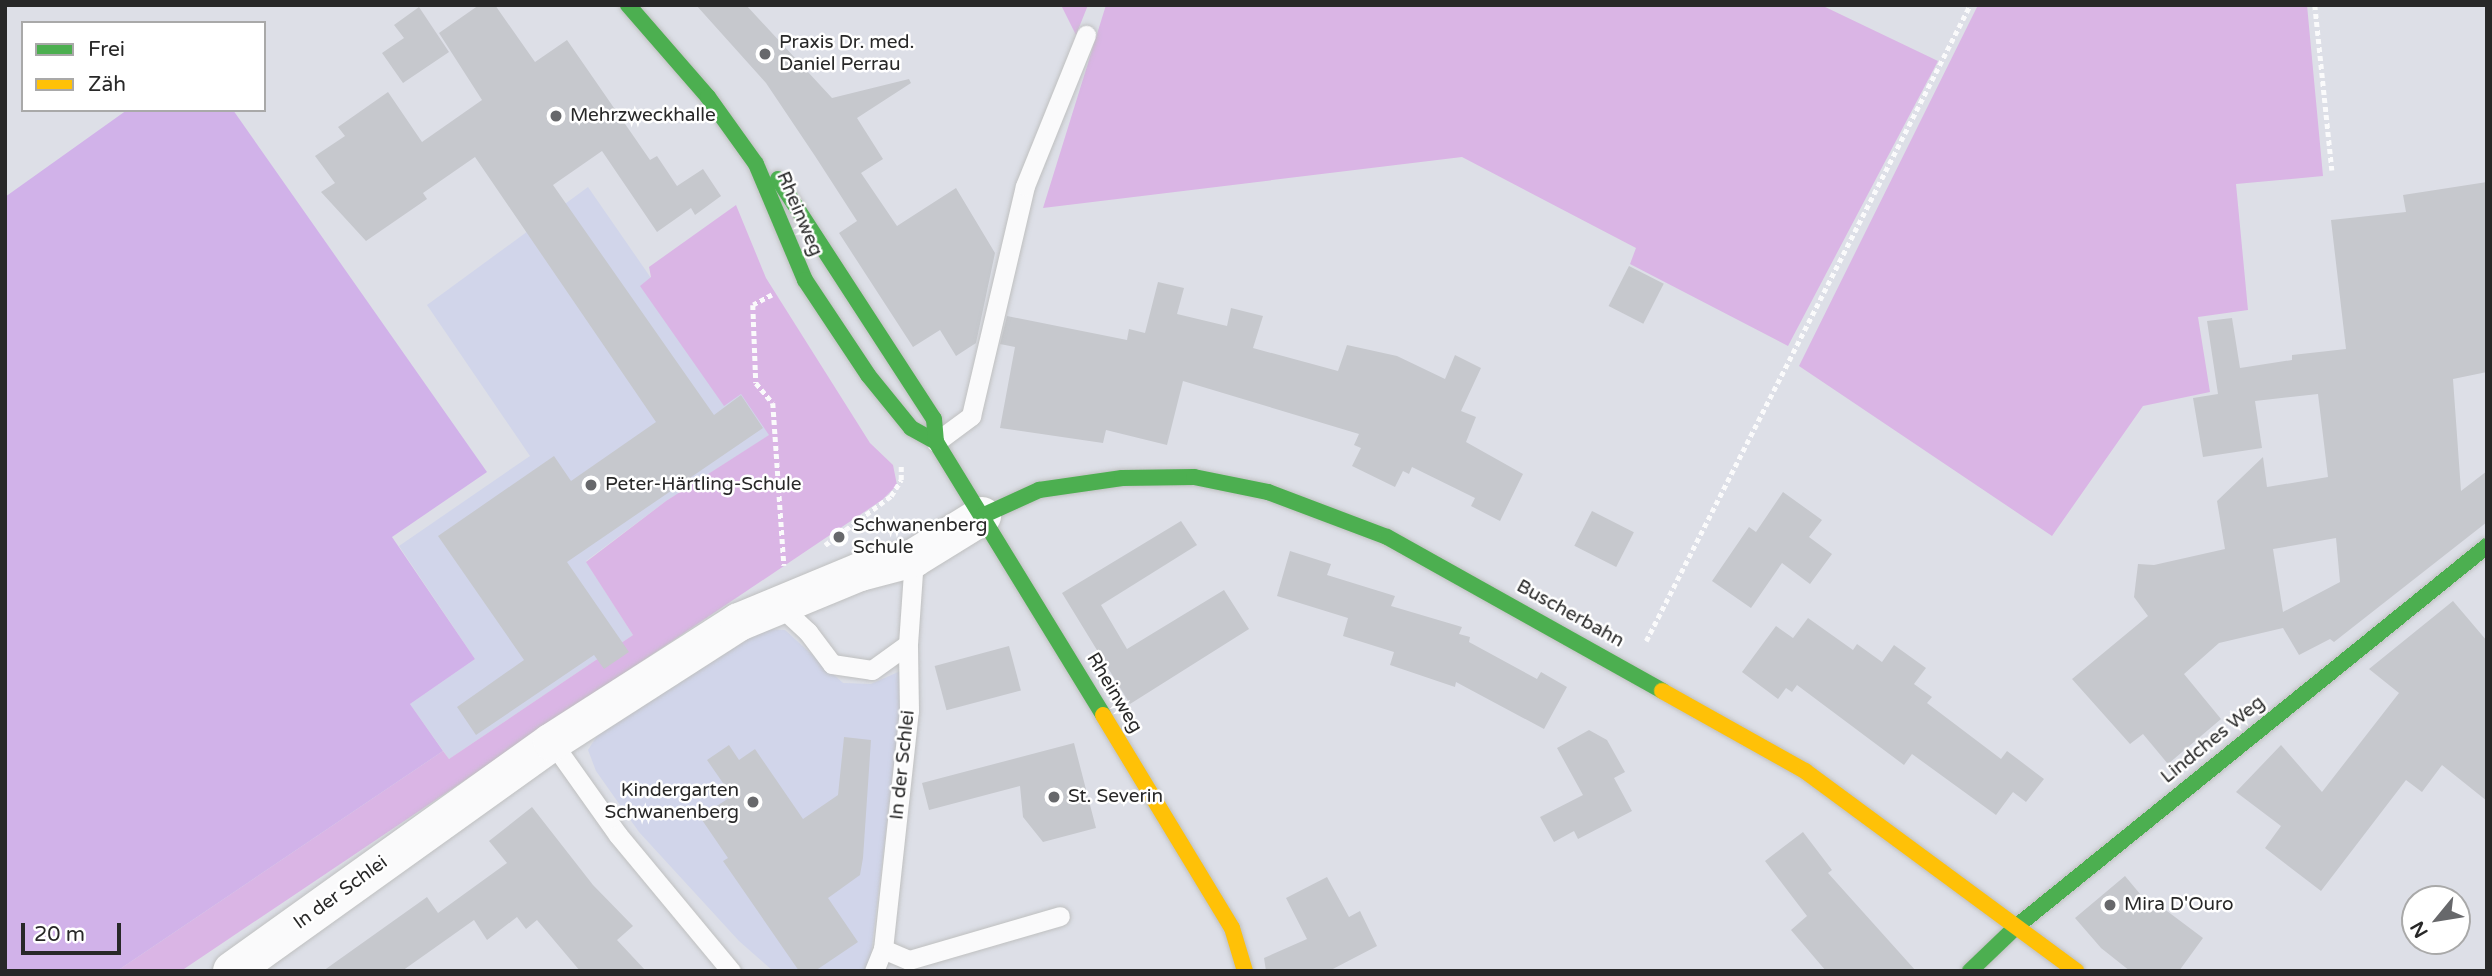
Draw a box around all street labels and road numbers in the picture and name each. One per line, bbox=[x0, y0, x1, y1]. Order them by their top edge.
street label: Rheinweg bbox=[771, 168, 827, 260]
street label: Buscherbahn bbox=[1512, 575, 1628, 653]
street label: Rheinweg bbox=[1081, 649, 1147, 737]
street label: Lindches Weg bbox=[2157, 691, 2269, 789]
street label: In der Schlei bbox=[886, 709, 920, 821]
street label: In der Schlei bbox=[290, 851, 392, 935]

